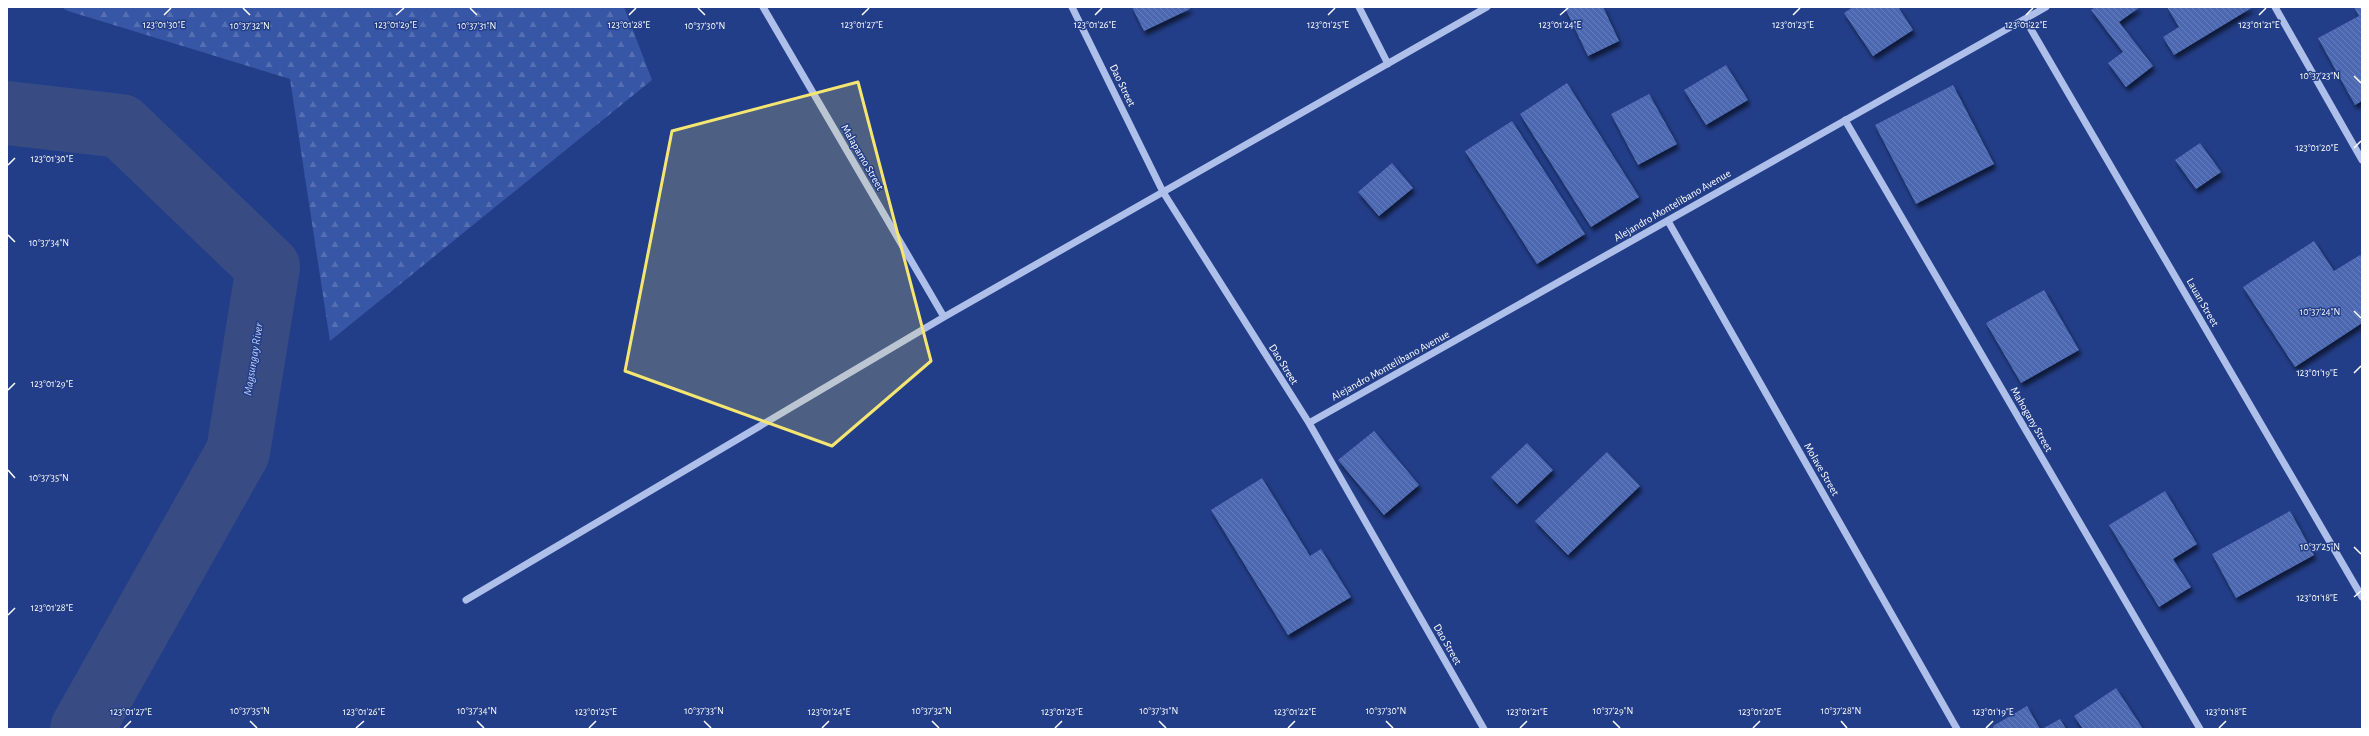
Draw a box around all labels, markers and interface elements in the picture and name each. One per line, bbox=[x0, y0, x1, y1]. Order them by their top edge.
text: 123°01'30"E bbox=[143, 20, 185, 30]
text: 123°01'29"E bbox=[375, 20, 417, 30]
text: 123°01'28"E bbox=[608, 20, 650, 30]
text: 123°01'27"E bbox=[841, 20, 883, 30]
text: 123°01'26"E bbox=[1074, 20, 1116, 30]
text: 123°01'25"E bbox=[1307, 20, 1349, 30]
text: 123°01'24"E bbox=[1539, 20, 1581, 30]
text: 123°01'23"E bbox=[1772, 20, 1814, 30]
text: 123°01'22"E bbox=[2005, 20, 2047, 30]
text: 123°01'21"E bbox=[2238, 20, 2280, 30]
text: 10°37'32"N bbox=[230, 21, 270, 31]
text: 10°37'31"N bbox=[458, 21, 496, 31]
text: 10°37'30"N bbox=[685, 21, 725, 31]
street label: Dao Street bbox=[1108, 62, 1138, 108]
text: 10°37'23"N bbox=[2300, 71, 2340, 81]
street label: Malapamo Street bbox=[839, 122, 886, 192]
text: 123°01'20"E bbox=[2296, 143, 2339, 153]
text: 123°01'30"E bbox=[31, 154, 73, 164]
street label: Alejandro Montelibano Avenue bbox=[1612, 167, 1733, 243]
text: 10°37'34"N bbox=[29, 238, 69, 248]
street label: Lauan Street bbox=[2184, 276, 2221, 329]
text: 10°37'24"N bbox=[2300, 307, 2340, 317]
water label: Magsungay River bbox=[241, 321, 265, 396]
street label: Alejandro Montelibano Avenue bbox=[1329, 328, 1451, 402]
street label: Dao Street bbox=[1267, 342, 1300, 387]
text: 123°01'19"E bbox=[2296, 368, 2338, 378]
text: 123°01'29"E bbox=[31, 379, 73, 389]
street label: Mahogany Street bbox=[2009, 385, 2055, 454]
street label: Molave Street bbox=[1802, 441, 1841, 498]
text: 10°37'35"N bbox=[29, 473, 69, 483]
text: 10°37'25"N bbox=[2300, 542, 2340, 552]
text: 123°01'18"E bbox=[2296, 593, 2338, 603]
text: 123°01'28"E bbox=[31, 603, 73, 613]
street label: Dao Street bbox=[1431, 622, 1464, 667]
text: 10°37'35"N bbox=[230, 706, 270, 716]
text: 10°37'34"N bbox=[457, 706, 497, 716]
text: 10°37'33"N bbox=[684, 706, 724, 716]
text: 10°37'32"N bbox=[912, 706, 952, 716]
text: 10°37'31"N bbox=[1140, 706, 1178, 716]
text: 10°37'30"N bbox=[1366, 706, 1406, 716]
text: 10°37'29"N bbox=[1593, 706, 1633, 716]
text: 10°37'28"N bbox=[1821, 706, 1861, 716]
text: 123°01'27"E bbox=[110, 707, 152, 717]
text: 123°01'26"E bbox=[343, 707, 385, 717]
text: 123°01'25"E bbox=[575, 707, 617, 717]
text: 123°01'24"E bbox=[808, 707, 850, 717]
text: 123°01'23"E bbox=[1041, 707, 1083, 717]
text: 123°01'22"E bbox=[1274, 707, 1316, 717]
text: 123°01'21"E bbox=[1506, 707, 1548, 717]
text: 123°01'20"E bbox=[1739, 707, 1782, 717]
text: 123°01'19"E bbox=[1972, 707, 2014, 717]
text: 123°01'18"E bbox=[2205, 707, 2247, 717]

